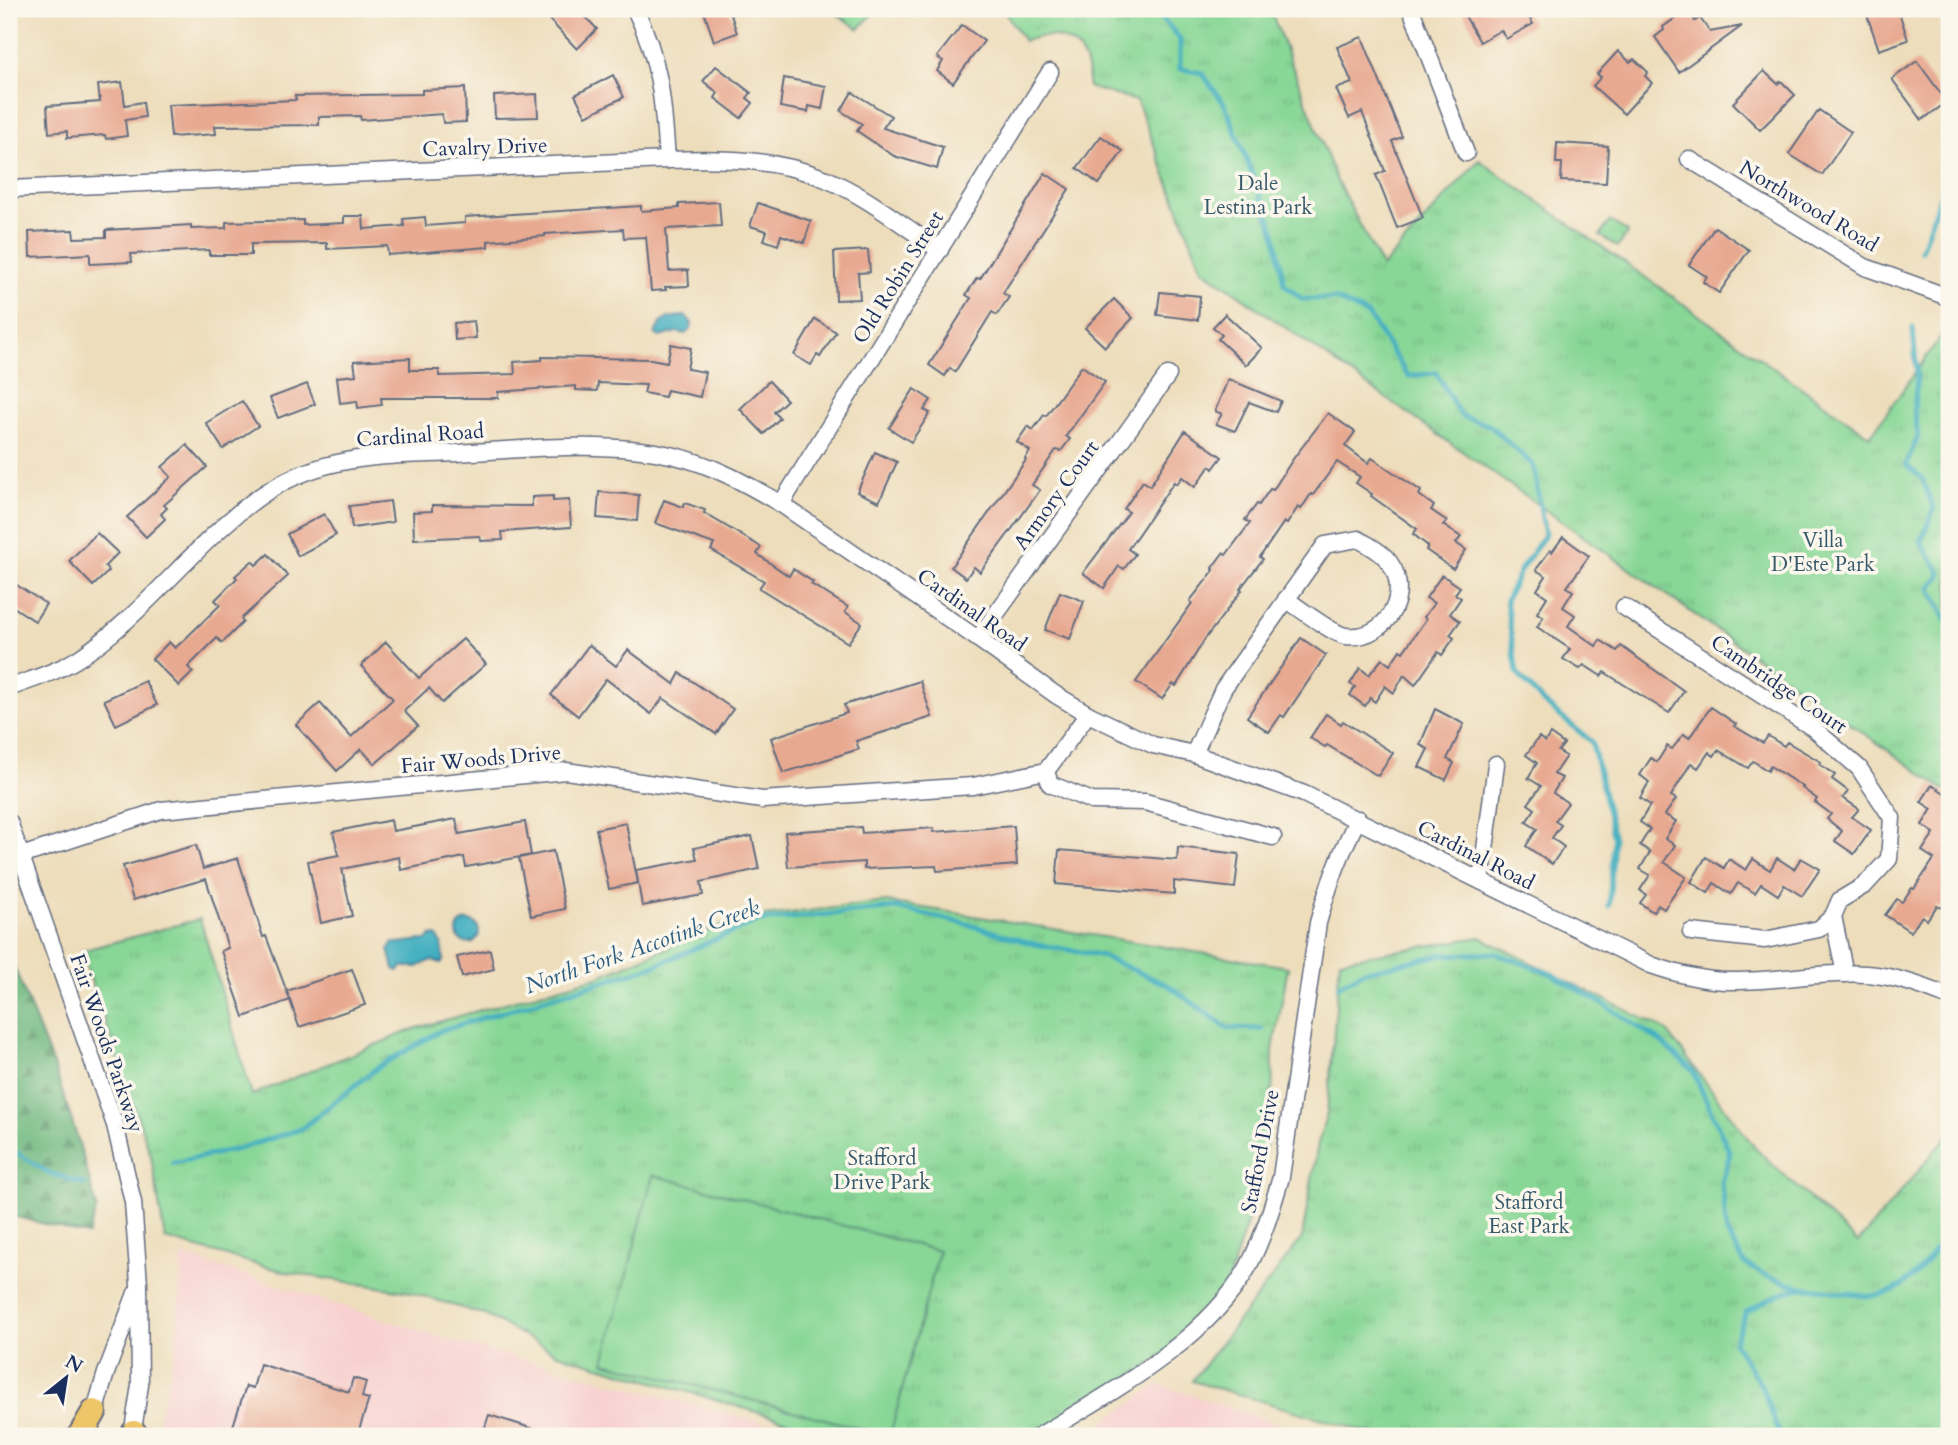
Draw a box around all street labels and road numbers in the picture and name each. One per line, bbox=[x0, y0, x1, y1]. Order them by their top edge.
street label: Cavalry Drive bbox=[422, 131, 548, 164]
street label: Northwood Road bbox=[1734, 153, 1884, 259]
street label: Old Robin Street bbox=[846, 205, 951, 349]
street label: Cardinal Road bbox=[355, 417, 485, 454]
street label: Armory Court bbox=[1007, 434, 1106, 556]
street label: Cardinal Road bbox=[911, 562, 1032, 659]
street label: Cambridge Court bbox=[1705, 628, 1853, 741]
street label: Fair Woods Drive bbox=[400, 738, 562, 781]
street label: Cardinal Road bbox=[1412, 813, 1539, 897]
street label: Fair Woods Parkway bbox=[62, 950, 151, 1136]
street label: Stafford Drive bbox=[1234, 1087, 1287, 1215]

